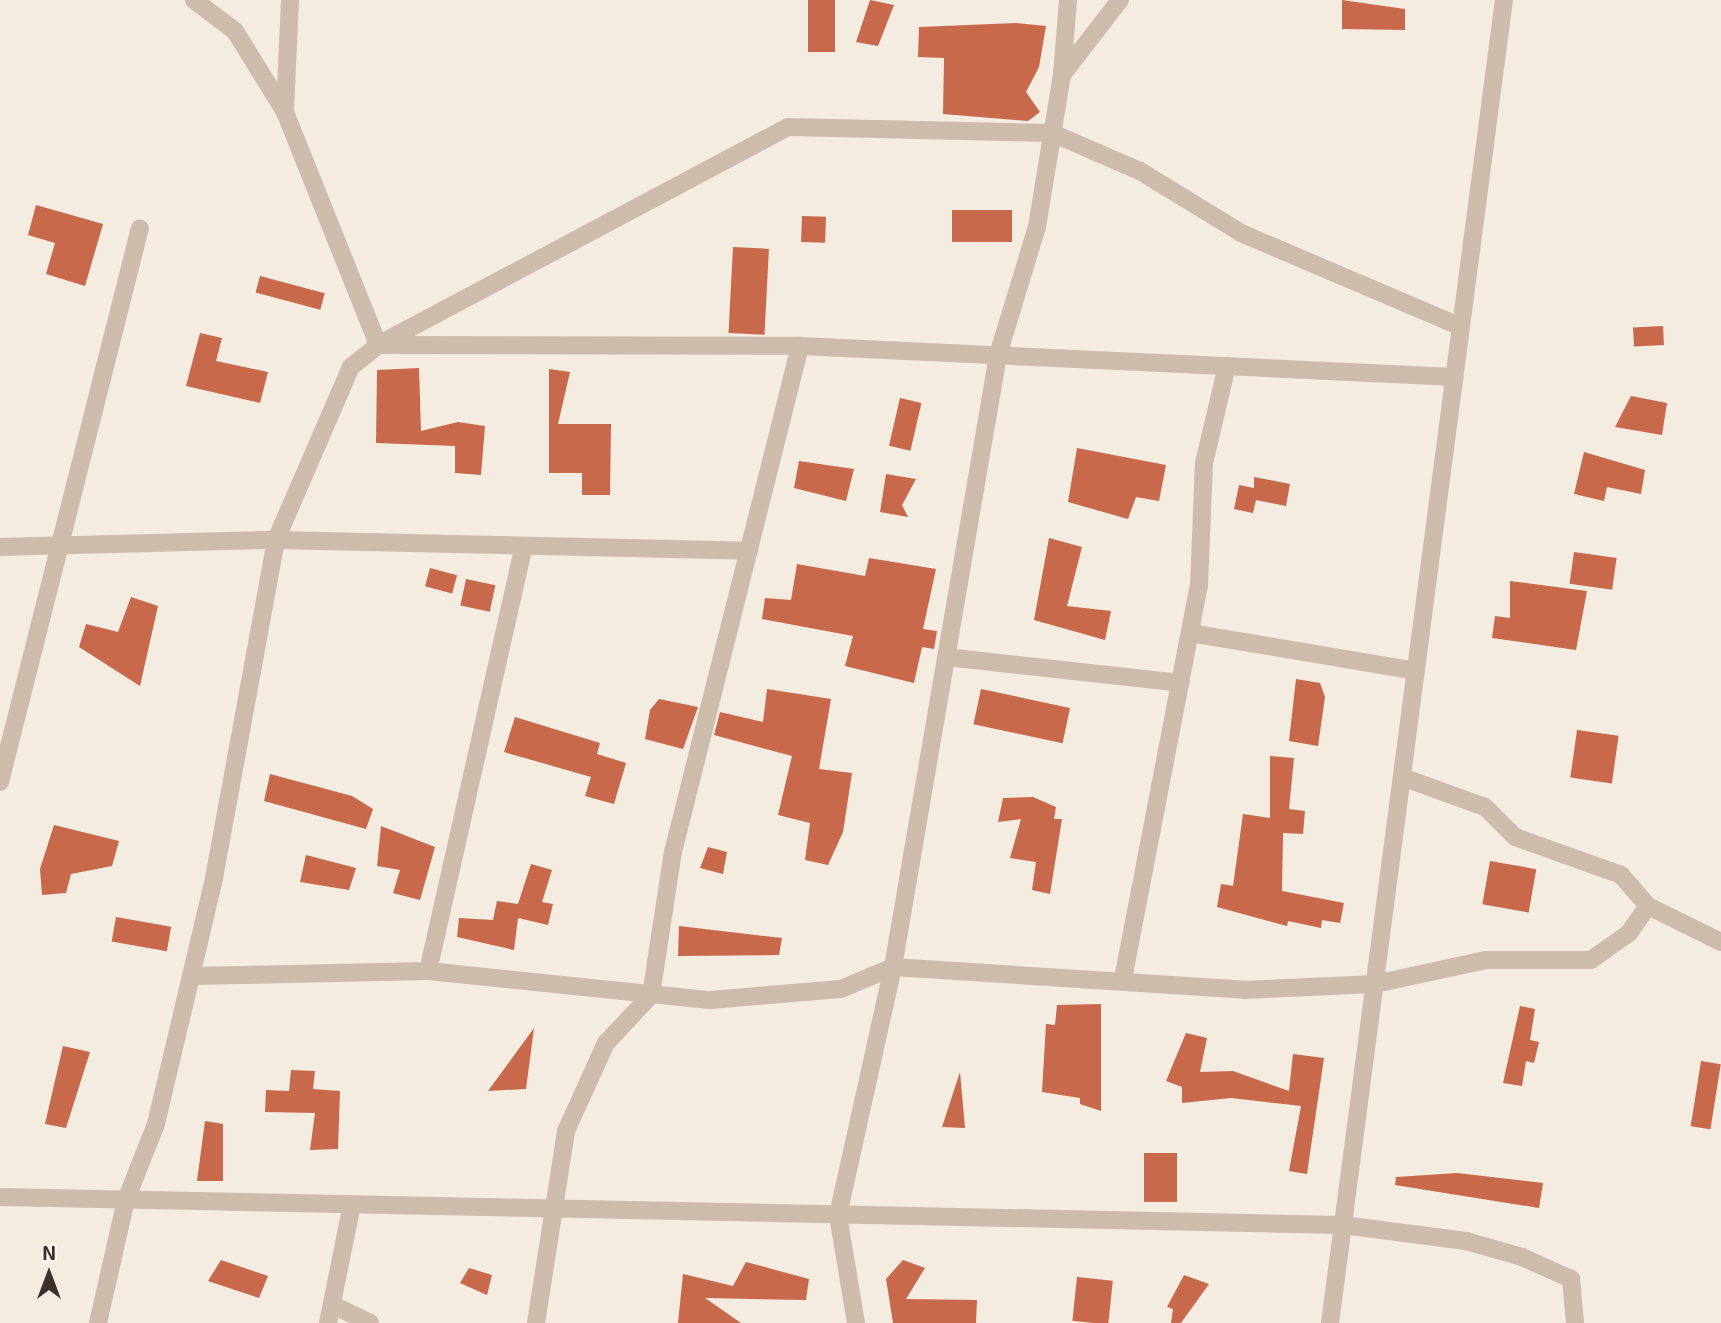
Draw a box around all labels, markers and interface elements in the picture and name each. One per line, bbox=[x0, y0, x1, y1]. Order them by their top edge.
north arrow bbox=[14, 1239, 84, 1309]
text: N bbox=[42, 1241, 56, 1264]

